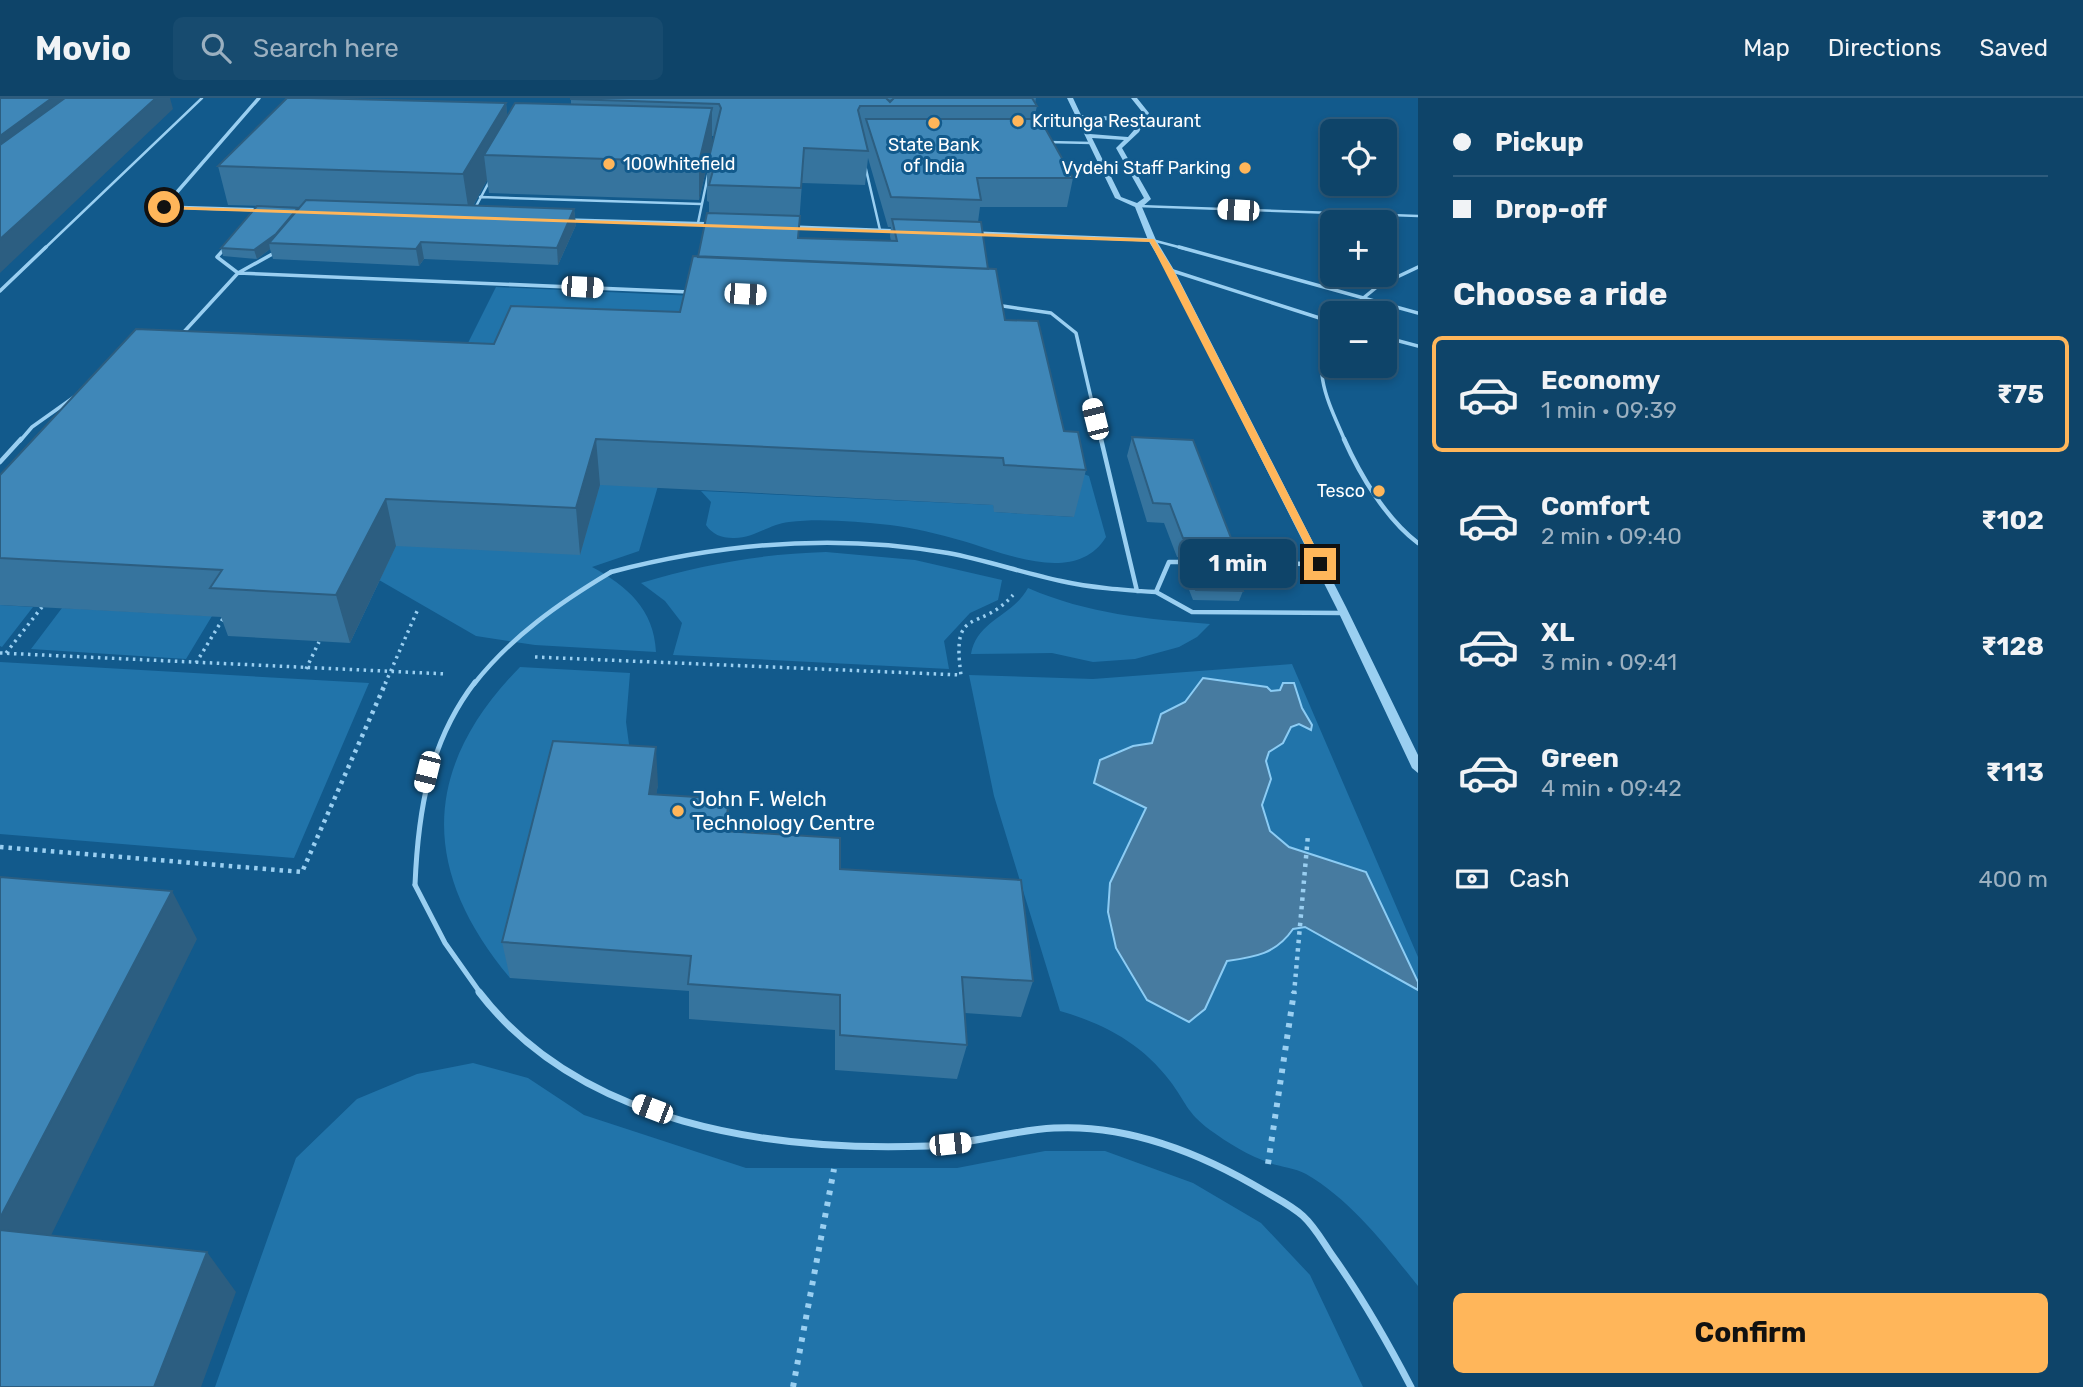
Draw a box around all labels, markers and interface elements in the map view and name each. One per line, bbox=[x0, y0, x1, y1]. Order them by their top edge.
search box bbox=[173, 17, 663, 80]
text: Movio bbox=[35, 29, 131, 68]
icon: search bbox=[197, 29, 235, 67]
text: Search here bbox=[253, 33, 399, 64]
text: Map bbox=[1743, 34, 1790, 62]
text: Directions bbox=[1828, 34, 1941, 62]
text: Saved bbox=[1979, 34, 2048, 62]
place label: Kritunga Restaurant bbox=[1032, 110, 1201, 132]
marker: Kritunga Restaurant bbox=[1010, 113, 1026, 129]
marker: State Bank of India bbox=[926, 115, 942, 131]
map controls bbox=[1320, 119, 1397, 378]
button: locate bbox=[1320, 119, 1397, 196]
text: Pickup bbox=[1495, 127, 1584, 158]
place label: State Bank of India bbox=[888, 134, 981, 177]
place label: 100Whitefield bbox=[623, 153, 735, 175]
marker: 100Whitefield bbox=[601, 156, 617, 172]
place label: Vydehi Staff Parking bbox=[1061, 157, 1231, 179]
marker: Vydehi Staff Parking bbox=[1237, 160, 1253, 176]
route start bbox=[148, 191, 180, 223]
text: Drop-off bbox=[1495, 194, 1607, 225]
car bbox=[1217, 198, 1260, 222]
button: + bbox=[1320, 210, 1397, 287]
car bbox=[561, 275, 604, 299]
text: Choose a ride bbox=[1453, 275, 1667, 313]
car bbox=[724, 282, 767, 306]
button: − bbox=[1320, 301, 1397, 378]
icon: car bbox=[1457, 363, 1520, 426]
text: Economy bbox=[1541, 365, 1660, 396]
text: ₹75 bbox=[1997, 379, 2044, 410]
car bbox=[1080, 396, 1111, 442]
text: 1 min · 09:39 bbox=[1541, 396, 1677, 424]
place label: Tesco bbox=[1317, 480, 1365, 502]
marker: Tesco bbox=[1371, 483, 1387, 499]
icon: car bbox=[1457, 489, 1520, 552]
text: Comfort bbox=[1541, 491, 1650, 522]
text: ₹102 bbox=[1981, 505, 2044, 536]
text: 2 min · 09:40 bbox=[1541, 522, 1682, 550]
callout: 1 min bbox=[1180, 540, 1296, 588]
route end bbox=[1304, 548, 1336, 580]
text: 1 min bbox=[1209, 549, 1267, 577]
icon: car bbox=[1457, 615, 1520, 678]
text: XL bbox=[1541, 617, 1574, 648]
text: ₹128 bbox=[1981, 631, 2044, 662]
text: 3 min · 09:41 bbox=[1541, 648, 1677, 676]
icon: car bbox=[1457, 741, 1520, 804]
text: Green bbox=[1541, 743, 1619, 774]
car bbox=[412, 749, 443, 795]
text: ₹113 bbox=[1985, 757, 2044, 788]
text: 4 min · 09:42 bbox=[1541, 774, 1682, 802]
place label: John F. Welch Technology Centre bbox=[692, 786, 875, 835]
marker: John F. Welch Technology Centre bbox=[670, 803, 686, 819]
icon: cash bbox=[1453, 860, 1491, 898]
text: Cash bbox=[1509, 863, 1570, 894]
text: 400 m bbox=[1978, 865, 2048, 893]
car bbox=[629, 1092, 676, 1126]
car bbox=[929, 1131, 972, 1157]
button: Confirm bbox=[1453, 1293, 2048, 1373]

